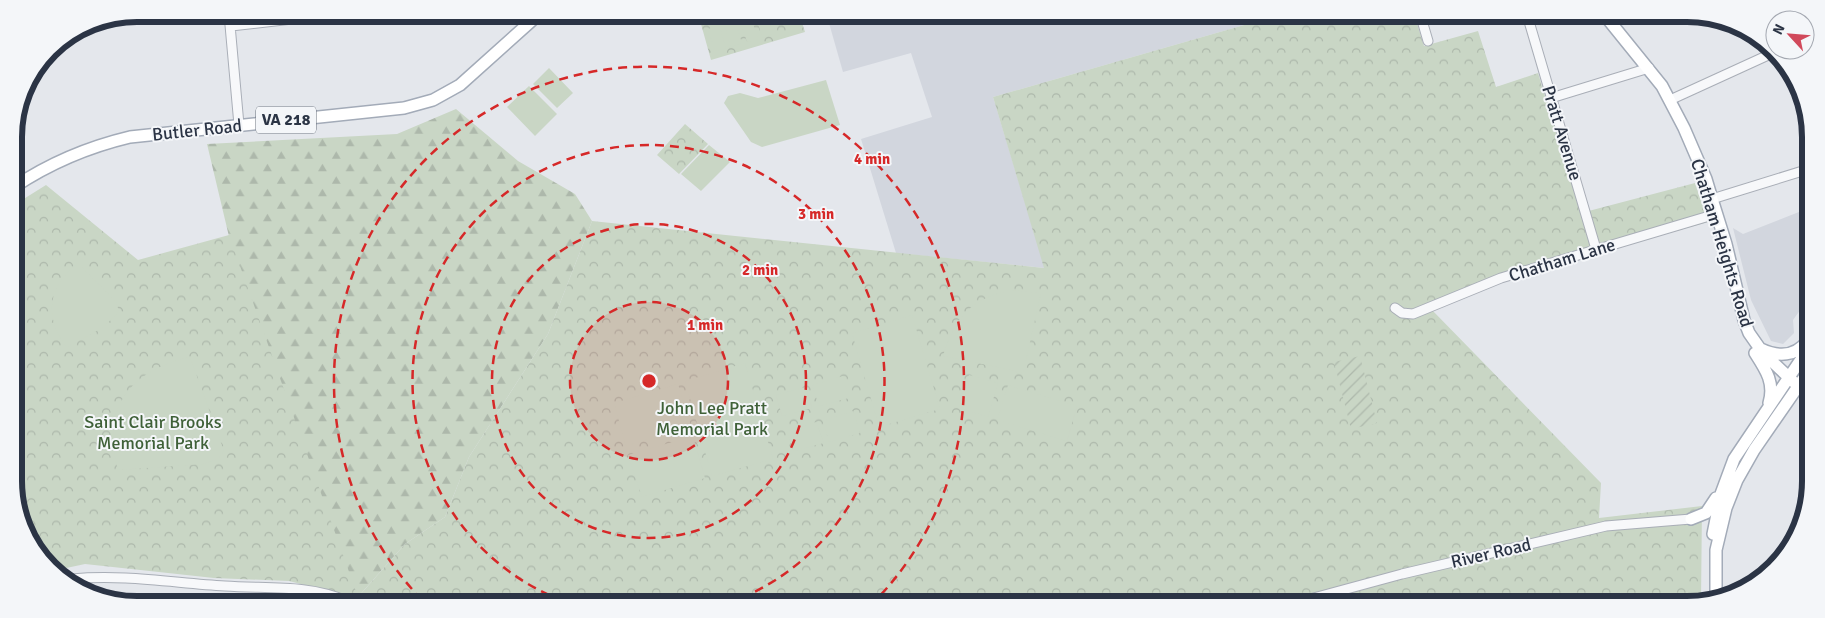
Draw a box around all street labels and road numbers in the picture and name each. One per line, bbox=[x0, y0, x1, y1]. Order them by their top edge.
street label: Pratt Avenue bbox=[1537, 83, 1587, 183]
road number: VA 218 bbox=[256, 106, 316, 134]
street label: Butler Road bbox=[151, 114, 243, 146]
street label: Chatham Heights Road bbox=[1686, 156, 1758, 330]
street label: Chatham Lane bbox=[1506, 233, 1618, 287]
street label: River Road bbox=[1449, 533, 1533, 573]

